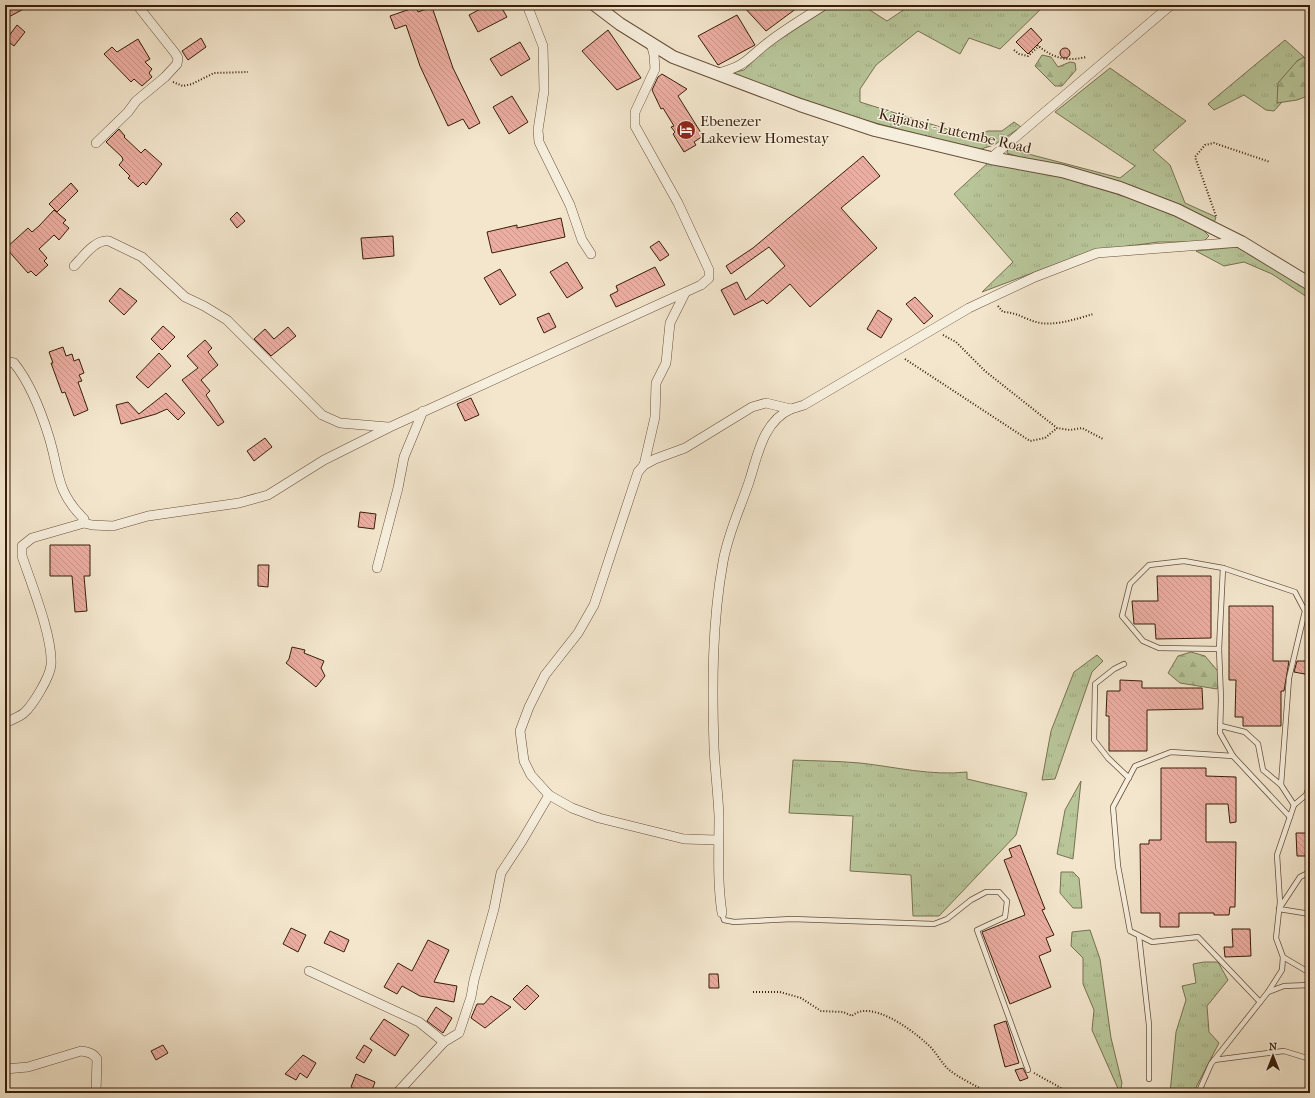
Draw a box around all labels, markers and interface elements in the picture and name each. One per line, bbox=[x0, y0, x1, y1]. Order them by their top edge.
street label: Kajjansi - Lutembe Road bbox=[877, 105, 1034, 158]
place label: Ebenezer Lakeview Homestay bbox=[700, 112, 830, 147]
hotel icon: Ebenezer Lakeview Homestay bbox=[675, 119, 697, 141]
north arrow bbox=[1253, 1036, 1293, 1076]
text: N bbox=[1269, 1040, 1278, 1053]

